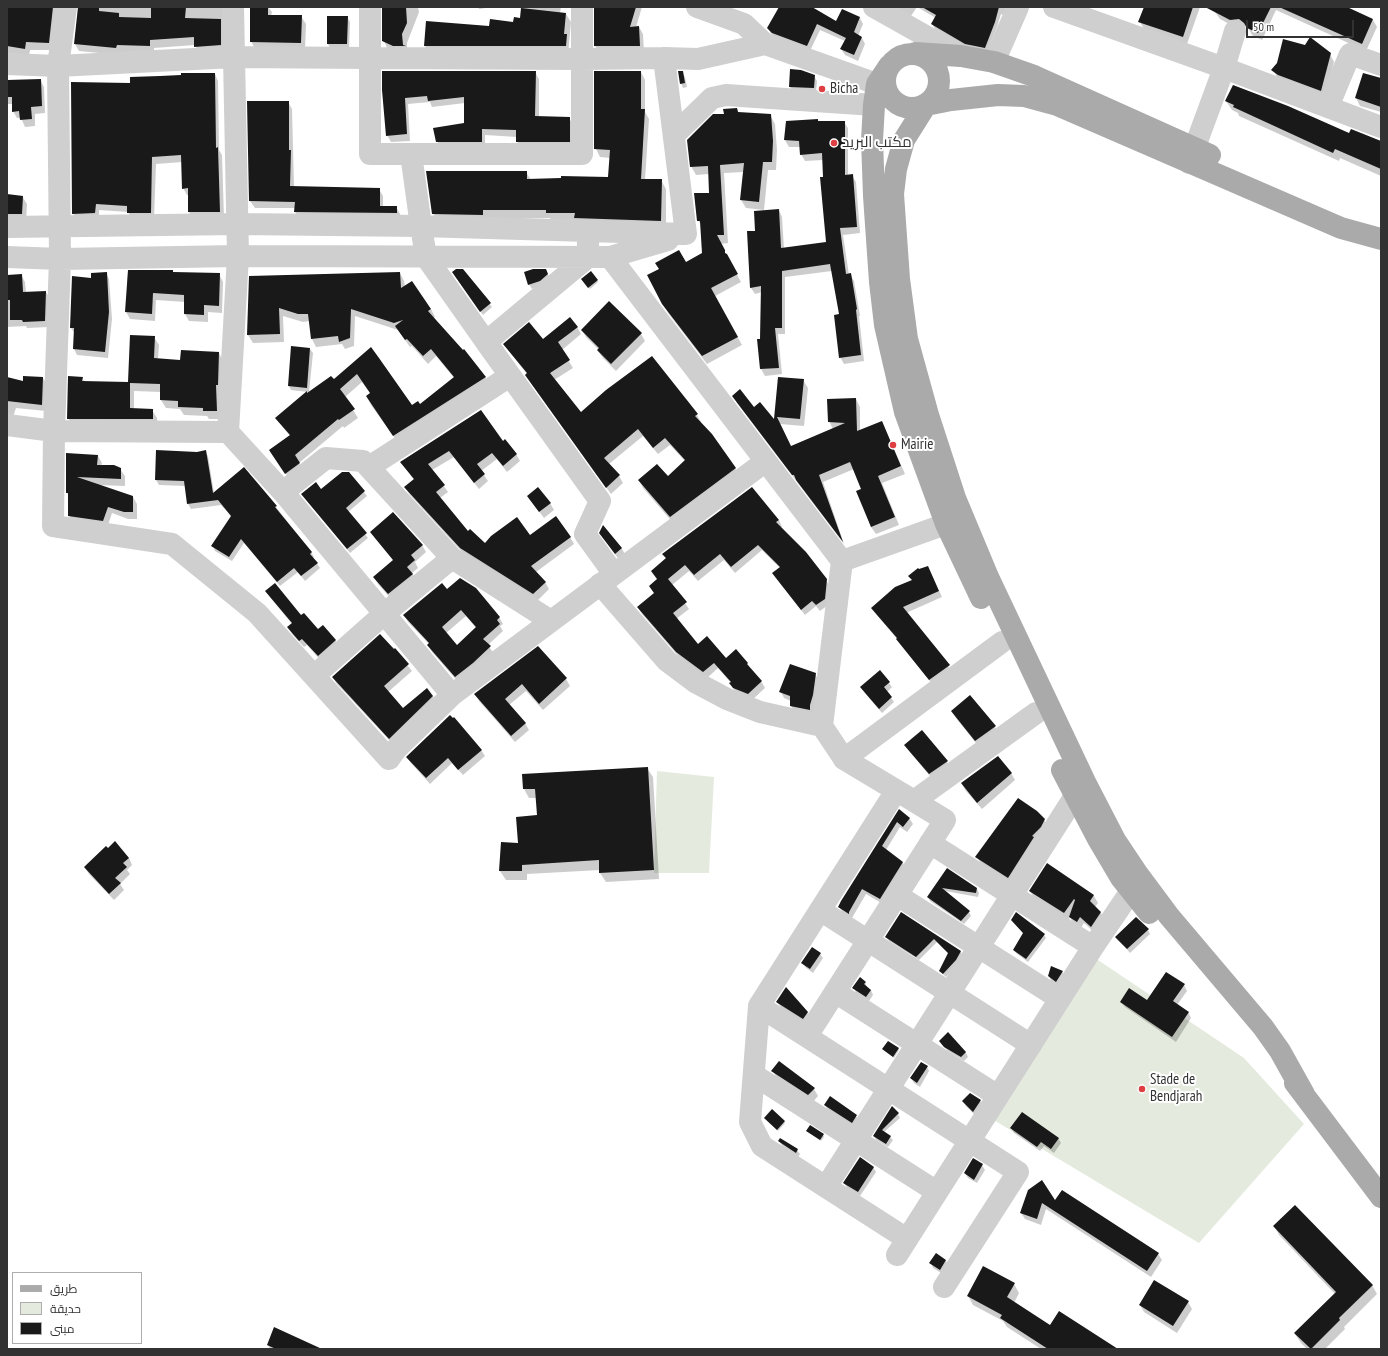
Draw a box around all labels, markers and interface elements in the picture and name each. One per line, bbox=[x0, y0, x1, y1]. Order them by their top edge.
scale bar bbox=[1248, 12, 1356, 38]
text: 50 m bbox=[1253, 19, 1274, 34]
place label: Bicha bbox=[830, 80, 858, 98]
marker: Bicha bbox=[817, 84, 827, 94]
place label: مكتب البريد bbox=[842, 134, 912, 152]
marker: مكتب البريد bbox=[829, 138, 839, 148]
place label: Mairie bbox=[901, 436, 933, 454]
marker: Mairie bbox=[888, 440, 898, 450]
place label: Stade de Bendjarah bbox=[1150, 1071, 1202, 1106]
marker: Stade de Bendjarah bbox=[1137, 1084, 1147, 1094]
legend bbox=[12, 1272, 142, 1344]
text: طريق bbox=[50, 1281, 77, 1296]
text: حديقة bbox=[50, 1301, 81, 1316]
text: مبنى bbox=[50, 1321, 75, 1336]

